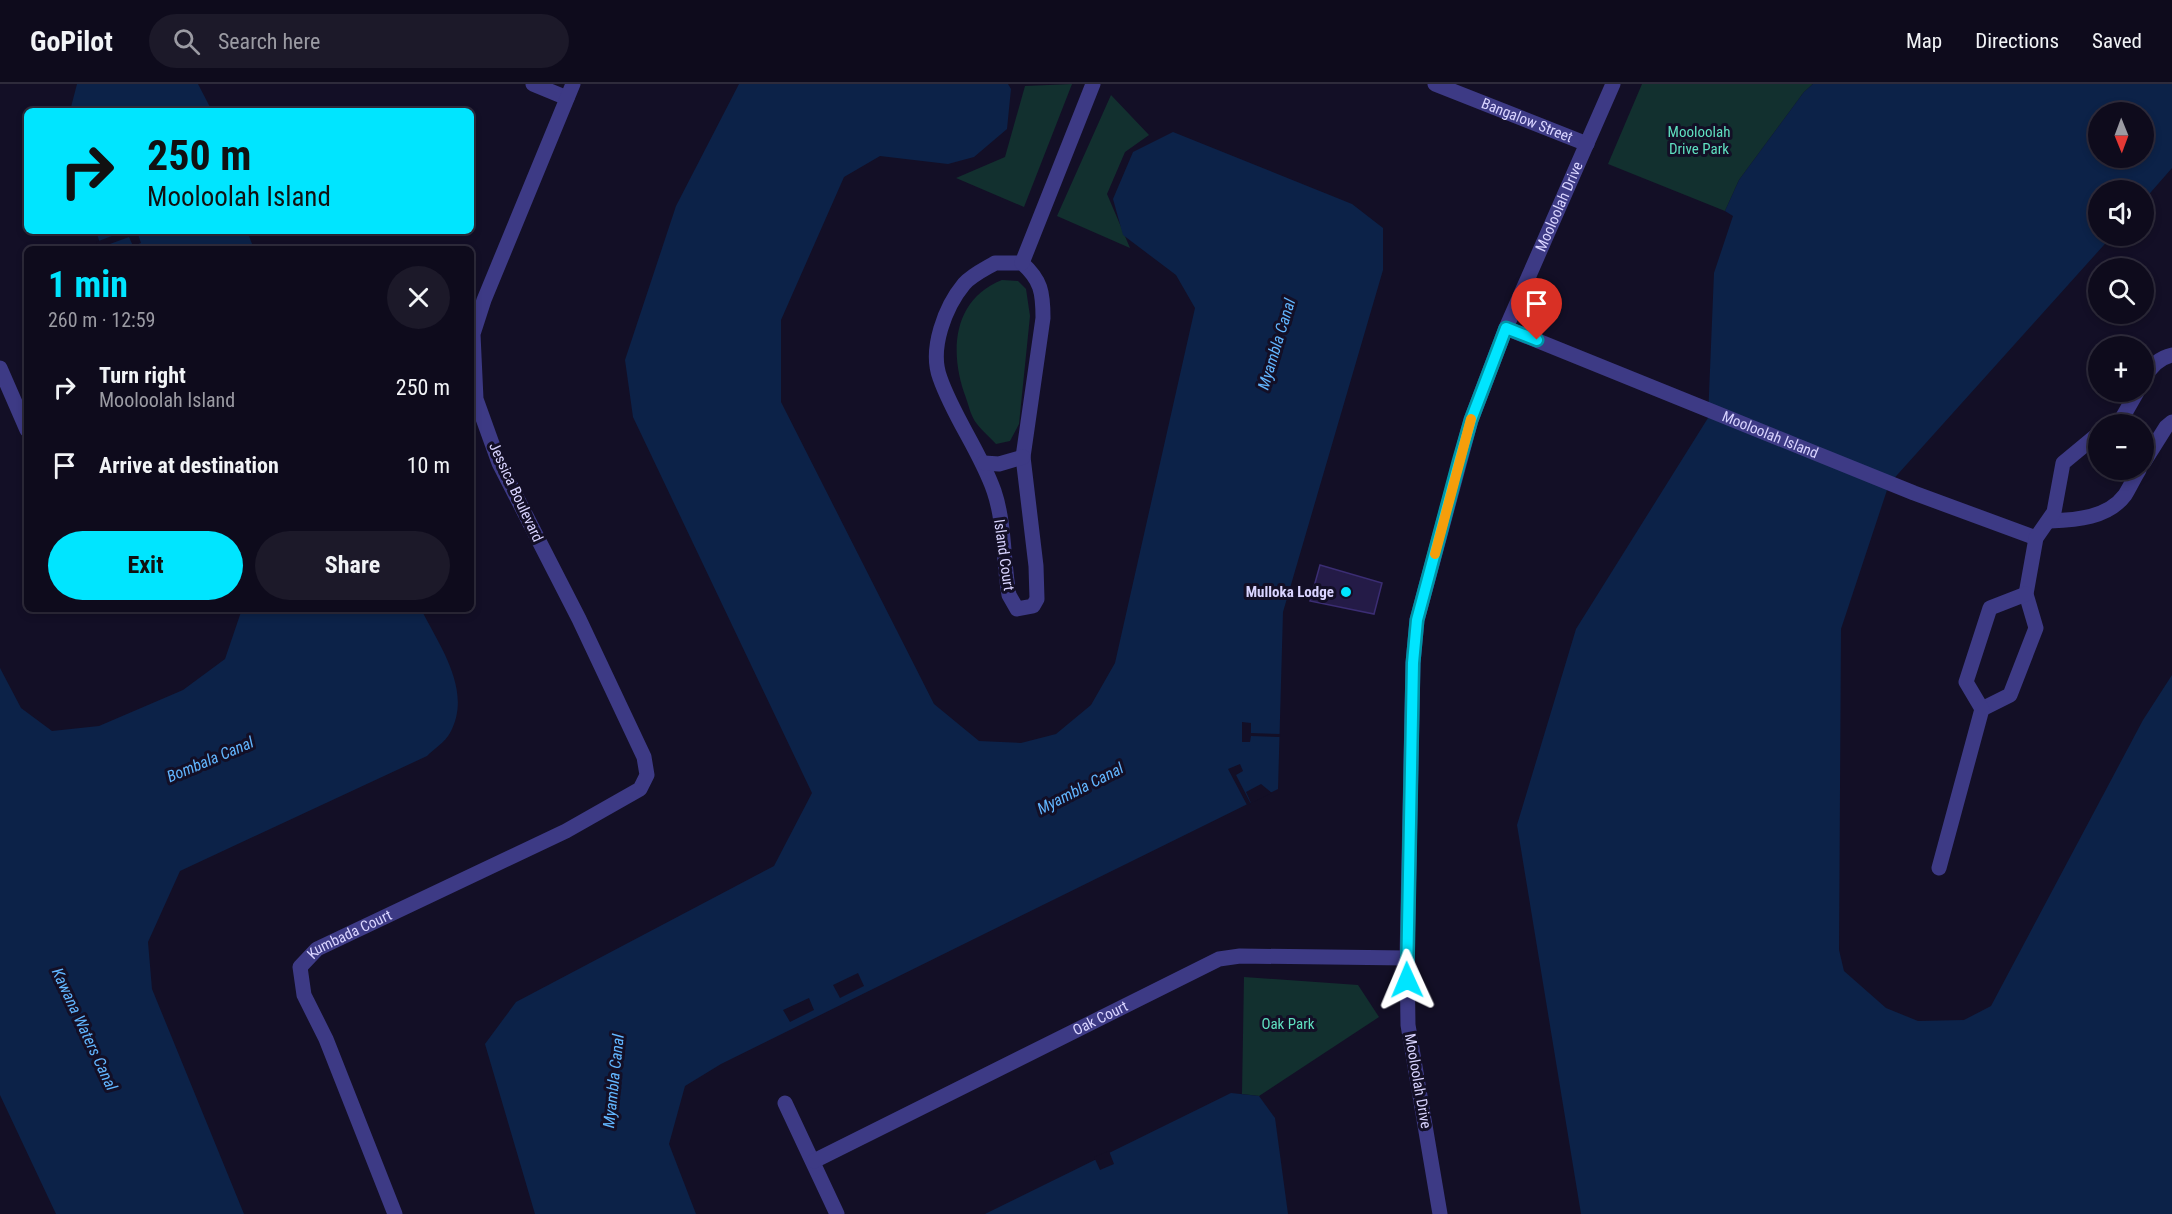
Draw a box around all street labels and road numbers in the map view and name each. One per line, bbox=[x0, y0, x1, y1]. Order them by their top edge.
street label: Bangalow Street bbox=[1479, 94, 1575, 146]
street label: Mooloolah Drive bbox=[1532, 159, 1587, 254]
street label: Mooloolah Island bbox=[1719, 407, 1821, 462]
street label: Jessica Boulevard bbox=[485, 439, 547, 545]
street label: Island Court bbox=[990, 518, 1018, 592]
street label: Kumbada Court bbox=[303, 906, 395, 963]
street label: Oak Court bbox=[1070, 997, 1131, 1039]
street label: Mooloolah Drive bbox=[1401, 1032, 1435, 1130]

